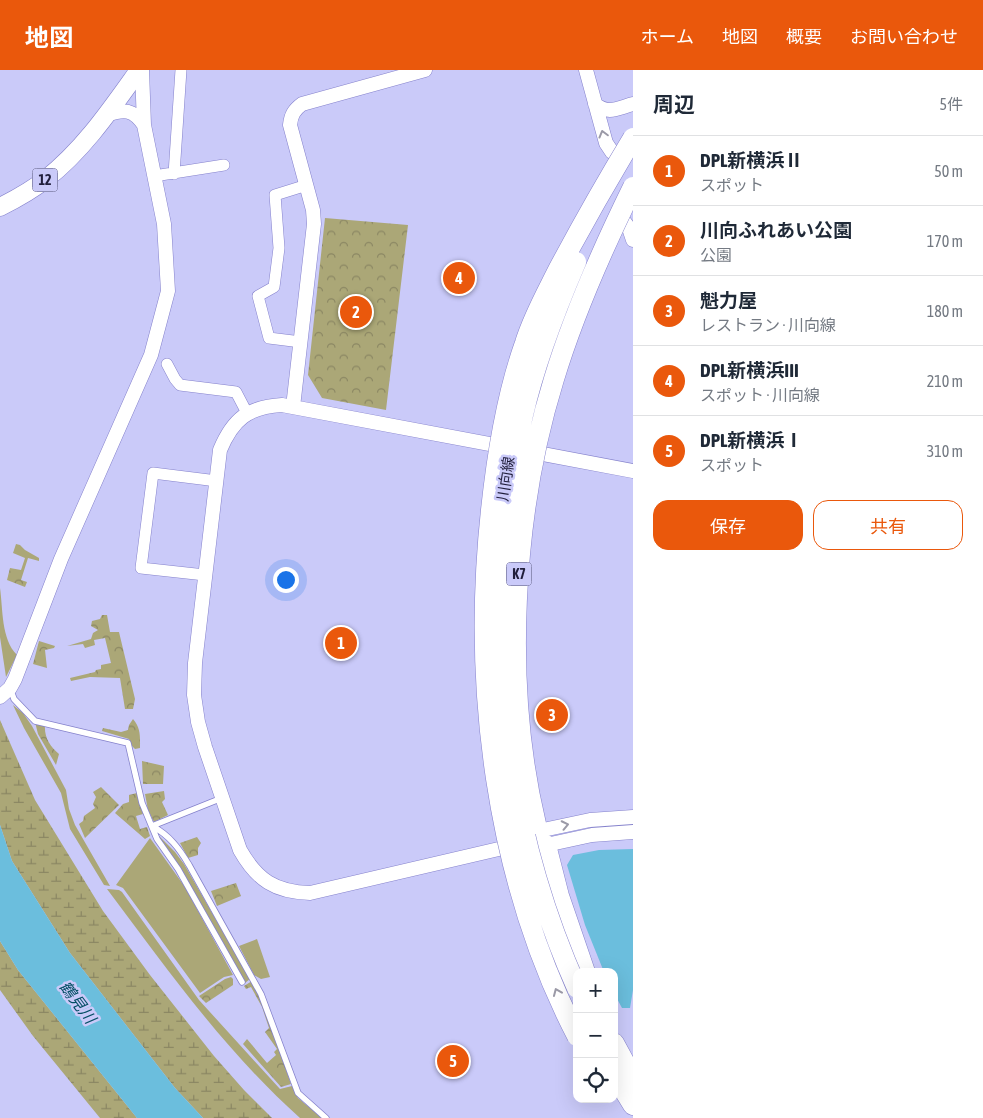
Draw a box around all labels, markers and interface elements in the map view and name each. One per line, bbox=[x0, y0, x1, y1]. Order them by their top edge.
text: 地図 bbox=[25, 24, 73, 51]
text: ホーム bbox=[641, 26, 694, 47]
text: 地図 bbox=[722, 26, 758, 47]
text: 概要 bbox=[786, 26, 822, 47]
text: お問い合わせ bbox=[850, 26, 958, 47]
text: 周辺 bbox=[653, 92, 695, 116]
text: 5件 bbox=[939, 95, 963, 113]
one-way arrow bbox=[598, 129, 609, 138]
text: DPL新横浜Ⅱ bbox=[700, 149, 803, 171]
text: 1 bbox=[665, 162, 673, 180]
text: 50 m bbox=[934, 162, 963, 180]
road number: 12 bbox=[32, 168, 58, 192]
text: スポット bbox=[700, 176, 764, 194]
text: 川向ふれあい公園 bbox=[700, 219, 852, 241]
text: 2 bbox=[665, 232, 673, 250]
text: 170 m bbox=[927, 232, 963, 250]
text: 公園 bbox=[700, 246, 732, 264]
pin: 4 bbox=[443, 259, 475, 297]
text: 魁力屋 bbox=[700, 289, 757, 311]
pin: 2 bbox=[340, 293, 372, 331]
text: 3 bbox=[665, 302, 673, 320]
text: 180 m bbox=[927, 302, 963, 320]
text: レストラン · 川向線 bbox=[700, 316, 836, 334]
text: DPL新横浜III bbox=[700, 359, 799, 381]
text: 4 bbox=[665, 372, 673, 390]
text: 210 m bbox=[927, 372, 963, 390]
text: スポット · 川向線 bbox=[700, 386, 820, 404]
text: DPL新横浜Ⅰ bbox=[700, 429, 803, 451]
text: 5 bbox=[665, 442, 673, 460]
text: 310 m bbox=[927, 442, 963, 460]
street label: 川向線 bbox=[494, 455, 517, 502]
text: スポット bbox=[700, 456, 764, 474]
button: 保存 bbox=[653, 500, 803, 550]
button: 共有 bbox=[813, 500, 963, 550]
road number: K7 bbox=[506, 562, 532, 586]
your location bbox=[273, 567, 299, 593]
pin: 1 bbox=[325, 624, 357, 662]
pin: 3 bbox=[536, 696, 568, 734]
one-way arrow bbox=[561, 820, 570, 830]
map controls bbox=[573, 968, 618, 1103]
button: + bbox=[573, 968, 618, 1013]
water label: 鶴見川 bbox=[56, 977, 101, 1028]
one-way arrow bbox=[552, 988, 563, 997]
button: − bbox=[573, 1013, 618, 1058]
pin: 5 bbox=[437, 1042, 469, 1080]
button: locate bbox=[573, 1058, 618, 1103]

